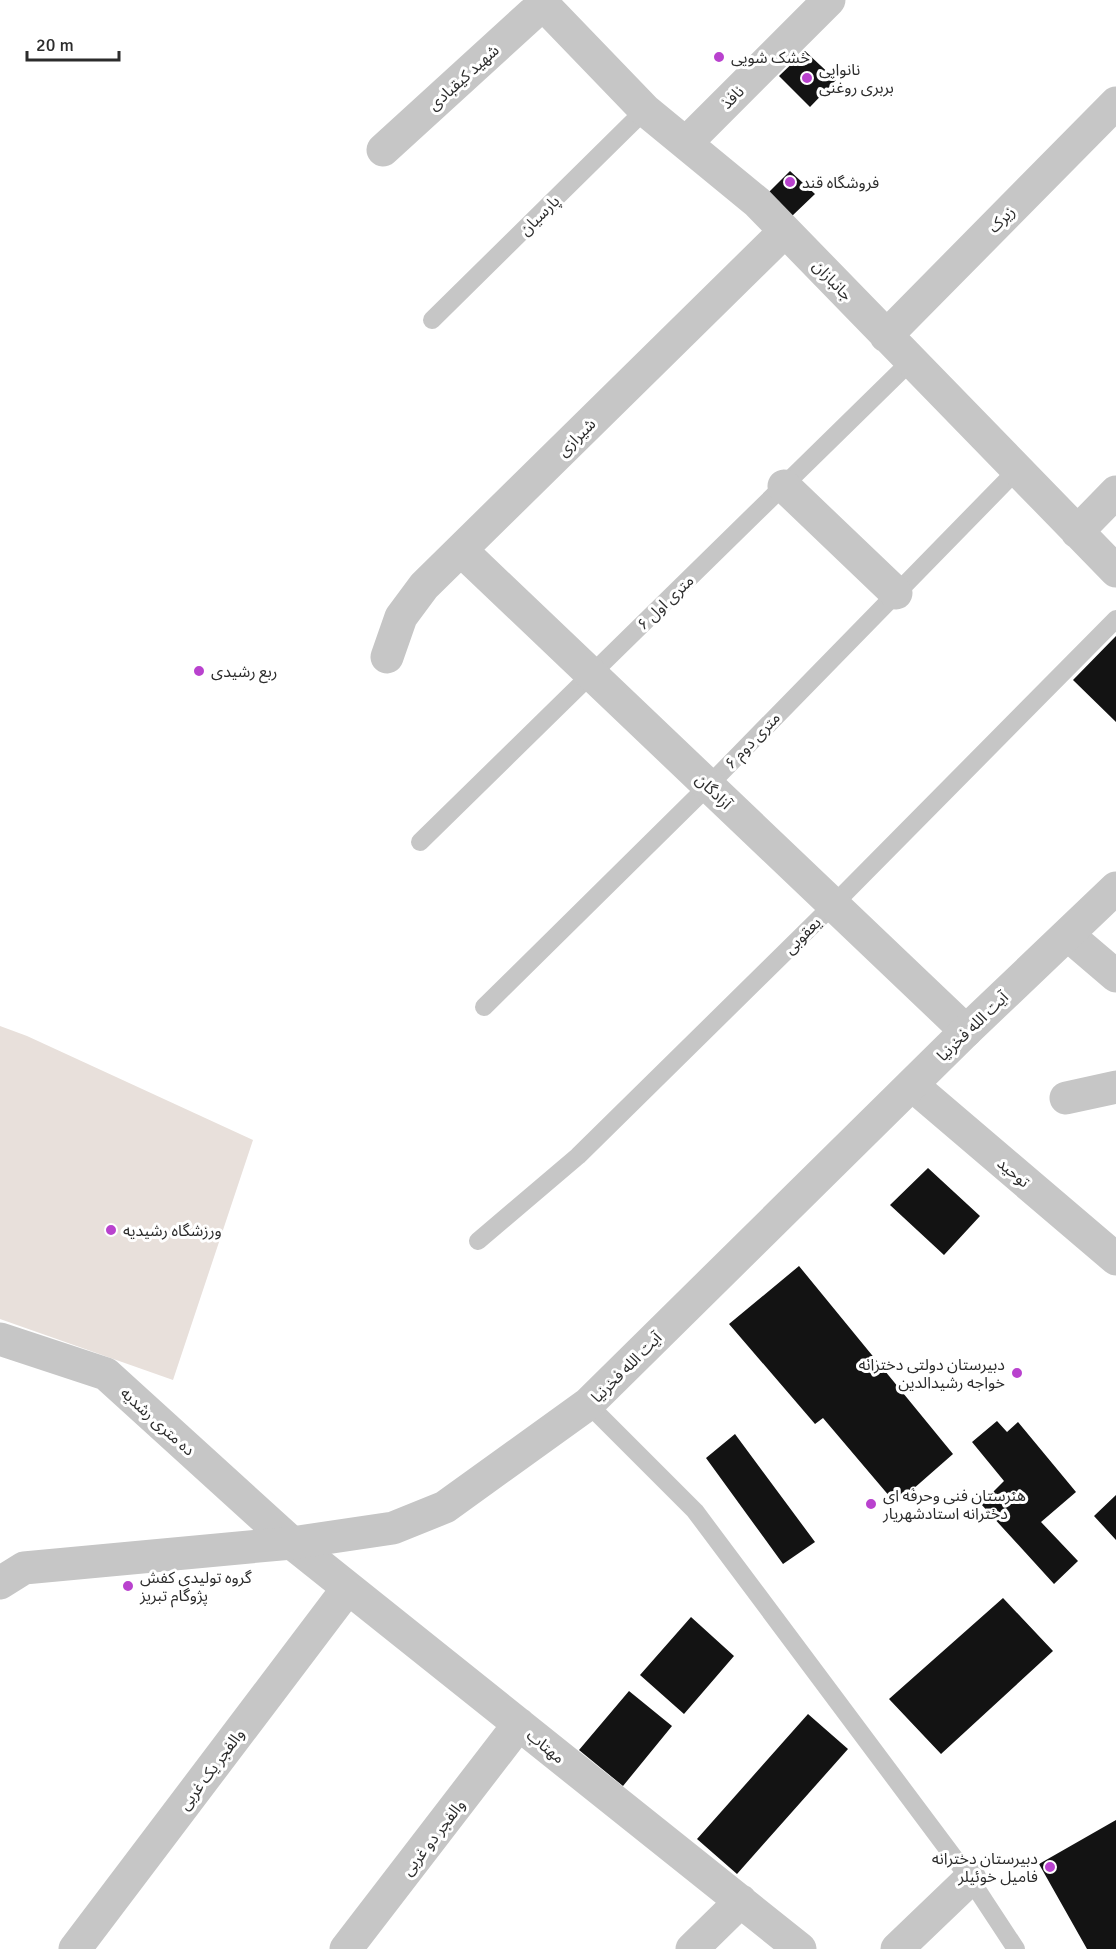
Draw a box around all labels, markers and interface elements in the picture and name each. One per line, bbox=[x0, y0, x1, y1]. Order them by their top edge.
scale bar bbox=[27, 24, 118, 62]
text: 20 m bbox=[36, 34, 74, 56]
street label: شهید کیقبادی bbox=[424, 41, 503, 115]
place label: خشک شویی bbox=[731, 48, 810, 68]
marker: خشک شویی bbox=[712, 50, 726, 64]
place label: نانوایی بربری روغنی bbox=[819, 60, 894, 98]
marker: نانوایی بربری روغنی bbox=[800, 71, 814, 85]
street label: نافذ bbox=[717, 82, 748, 113]
place label: فروشگاه قند bbox=[802, 173, 879, 193]
marker: فروشگاه قند bbox=[783, 175, 797, 189]
street label: پارسیان bbox=[515, 191, 564, 240]
street label: زیرک bbox=[984, 202, 1019, 237]
street label: جانبازان bbox=[808, 256, 856, 305]
street label: شیرازی bbox=[553, 414, 600, 461]
street label: ۶ متری اول bbox=[633, 571, 698, 635]
place label: ربع رشیدی bbox=[211, 662, 277, 684]
marker: ربع رشیدی bbox=[192, 664, 206, 678]
street label: ۶ متری دوم bbox=[721, 708, 786, 775]
street label: آزادگان bbox=[691, 770, 737, 815]
street label: یعقوبی bbox=[780, 913, 826, 959]
street label: آیت الله فخرنیا bbox=[933, 987, 1014, 1066]
street label: توحید bbox=[993, 1153, 1034, 1192]
place label: ورزشگاه رشیدیه bbox=[123, 1221, 222, 1241]
marker: ورزشگاه رشیدیه bbox=[104, 1223, 118, 1237]
street label: آیت الله فخرنیا bbox=[587, 1327, 667, 1407]
place label: دبیرستان دولتی دخترانه خواجه رشیدالدین bbox=[859, 1355, 1005, 1393]
marker: دبیرستان دولتی دخترانه خواجه رشیدالدین bbox=[1010, 1366, 1024, 1380]
street label: ده متری رشدیه bbox=[116, 1383, 199, 1460]
place label: هنرستان فنی وحرفه ای دخترانه استادشهریار bbox=[882, 1486, 1026, 1524]
marker: هنرستان فنی وحرفه ای دخترانه استادشهریار bbox=[864, 1497, 878, 1511]
place label: گروه تولیدی کفش پژوگام تبریز bbox=[139, 1568, 252, 1608]
marker: گروه تولیدی کفش پژوگام تبریز bbox=[121, 1579, 135, 1593]
street label: والفجر یک غربی bbox=[175, 1725, 249, 1814]
street label: مهتاب bbox=[522, 1725, 568, 1768]
street label: والفجر دو غربی bbox=[398, 1795, 470, 1880]
place label: دبیرستان دخترانه فامیل خوئیلر bbox=[932, 1849, 1038, 1887]
marker: دبیرستان دخترانه فامیل خوئیلر bbox=[1043, 1860, 1057, 1874]

